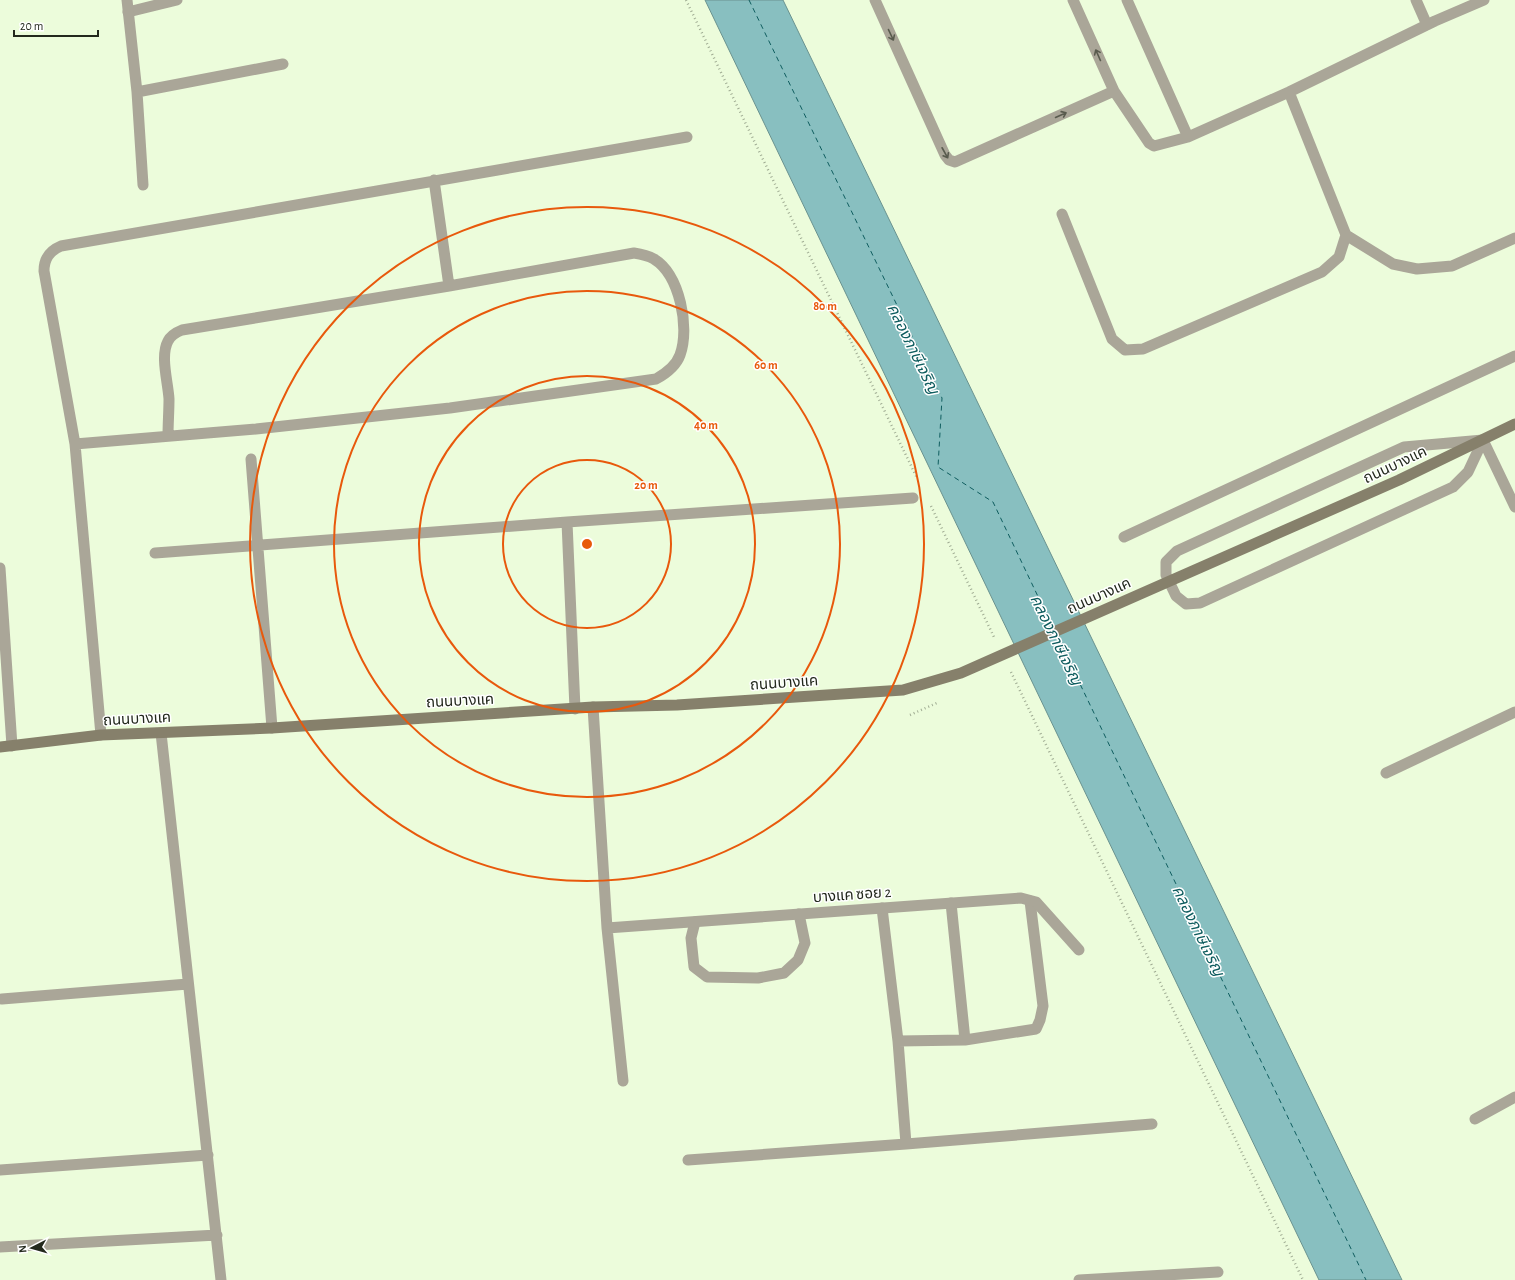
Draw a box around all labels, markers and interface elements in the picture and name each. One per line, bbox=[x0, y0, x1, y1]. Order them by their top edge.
scale bar bbox=[14, 12, 98, 38]
text: 20 m bbox=[20, 20, 43, 32]
one-way arrow bbox=[888, 29, 895, 41]
one-way arrow bbox=[1094, 49, 1101, 61]
one-way arrow bbox=[1054, 111, 1066, 118]
one-way arrow bbox=[942, 147, 950, 159]
text: 80 m bbox=[813, 300, 837, 312]
water label: คลองภาษีเจริญ bbox=[884, 301, 942, 398]
text: 60 m bbox=[754, 359, 778, 371]
text: 40 m bbox=[694, 419, 718, 431]
street label: ถนนบางแค bbox=[1361, 444, 1429, 486]
text: 20 m bbox=[634, 479, 658, 491]
centre of rings bbox=[580, 537, 594, 551]
street label: ถนนบางแค bbox=[1065, 575, 1133, 617]
water label: คลองภาษีเจริญ bbox=[1027, 592, 1085, 689]
street label: ถนนบางแค bbox=[749, 673, 819, 693]
street label: ถนนบางแค bbox=[426, 692, 494, 710]
street label: ถนนบางแค bbox=[103, 710, 171, 728]
water label: คลองภาษีเจริญ bbox=[1169, 883, 1227, 980]
street label: บางแค ซอย 2 bbox=[812, 885, 892, 905]
north arrow bbox=[12, 1228, 52, 1268]
text: N bbox=[17, 1245, 28, 1253]

